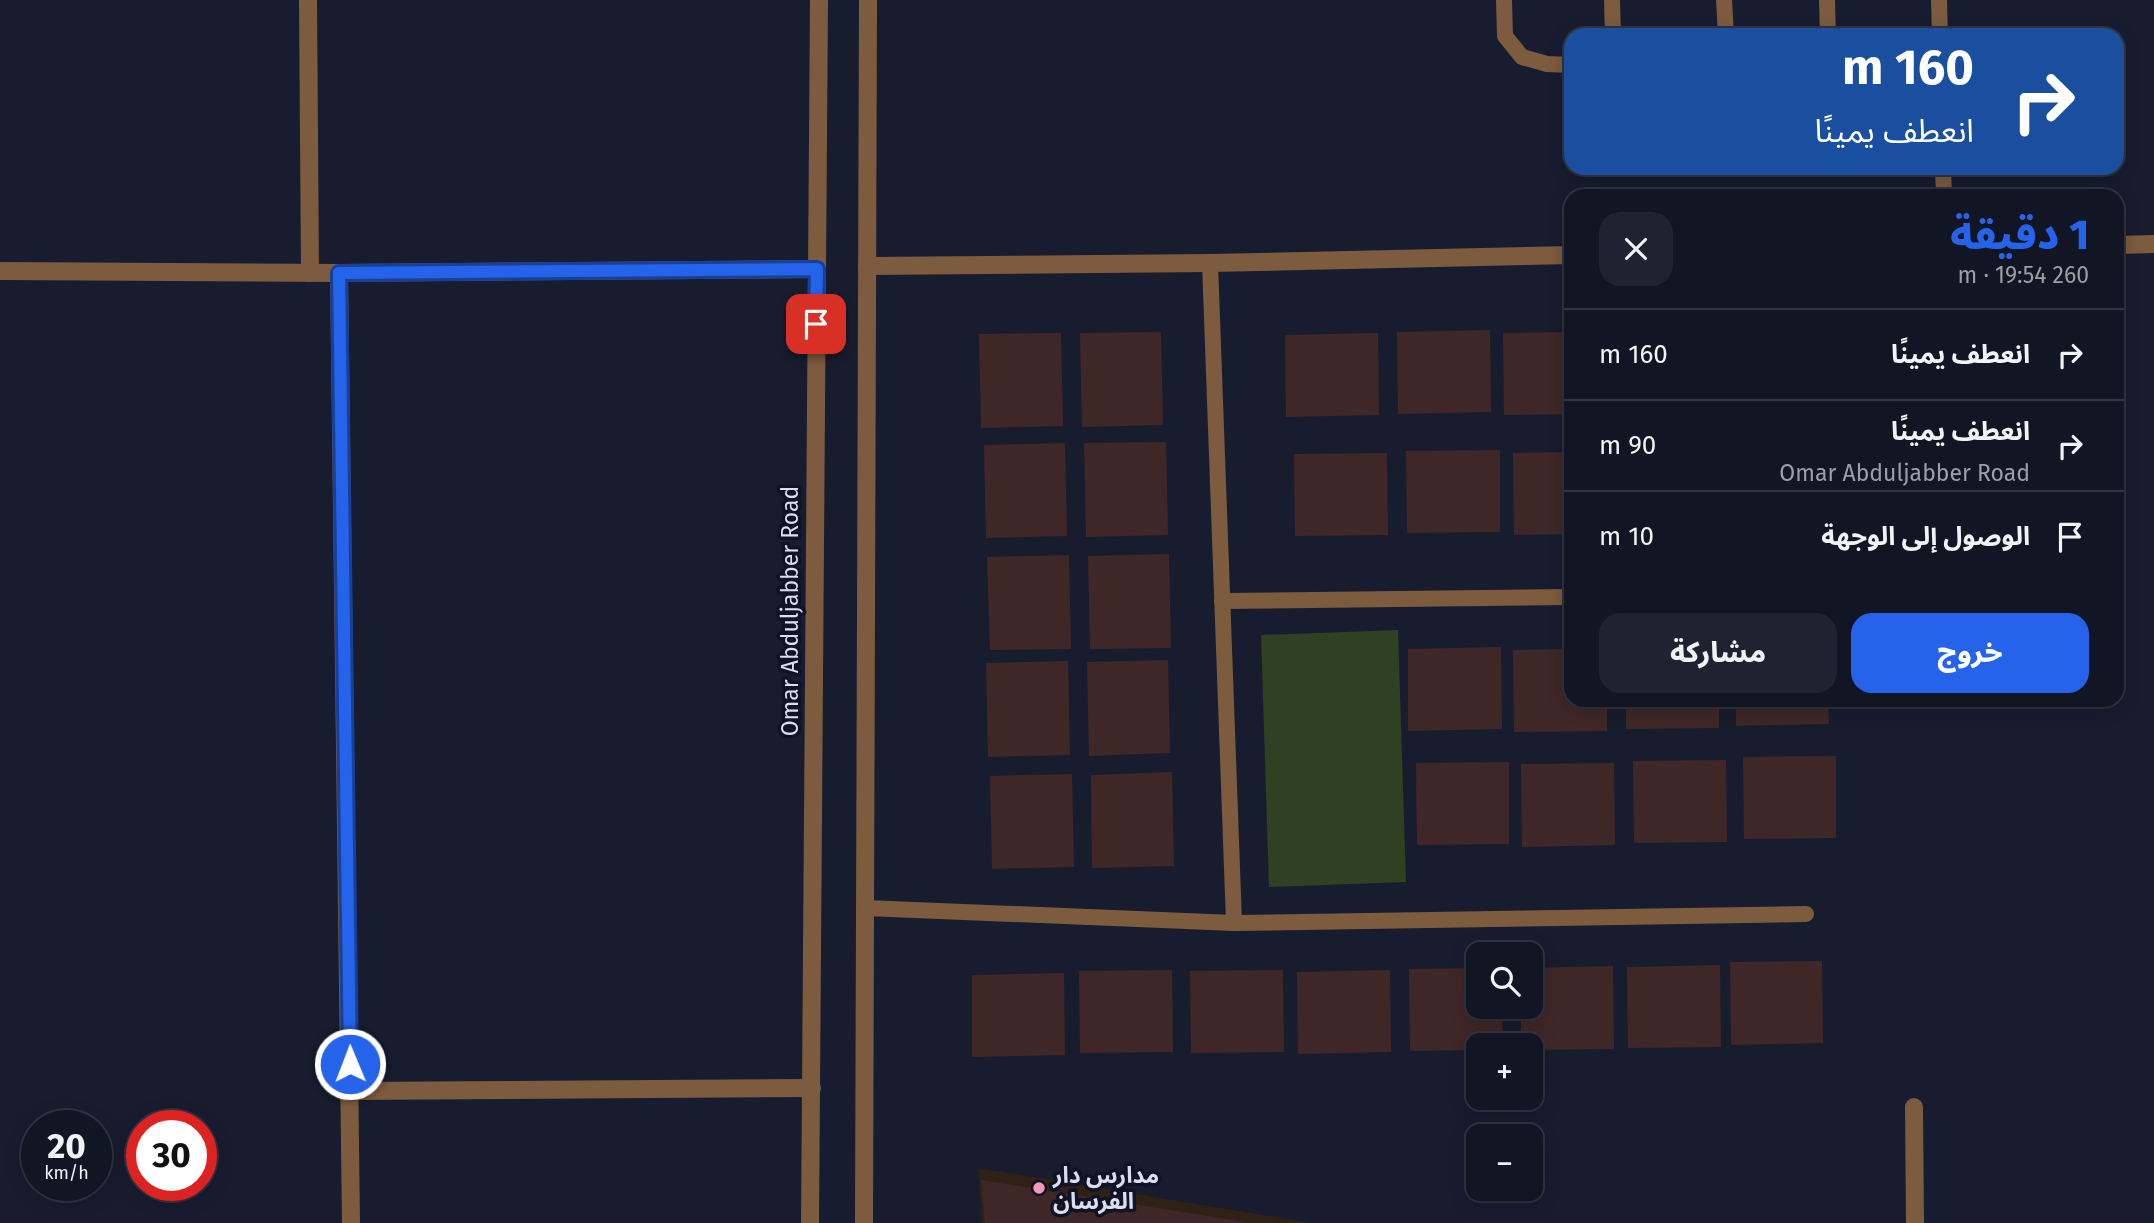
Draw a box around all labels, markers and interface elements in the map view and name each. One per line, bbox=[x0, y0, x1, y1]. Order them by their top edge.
text: 160 m bbox=[1842, 38, 1974, 97]
icon: right bbox=[1998, 56, 2089, 147]
text: انعطف يمينًا bbox=[1814, 112, 1974, 150]
text: 1 دقيقة bbox=[1950, 210, 2089, 260]
button: close bbox=[1599, 212, 1673, 286]
text: 260 m · 19:54 bbox=[1958, 261, 2089, 289]
pin bbox=[786, 294, 846, 354]
icon: arrive bbox=[797, 305, 835, 343]
icon: right bbox=[2051, 336, 2089, 374]
text: 160 m bbox=[1599, 339, 1668, 370]
text: انعطف يمينًا bbox=[1891, 339, 2030, 370]
text: انعطف يمينًا bbox=[1891, 416, 2030, 447]
icon: right bbox=[2051, 427, 2089, 465]
text: 90 m bbox=[1599, 430, 1656, 461]
text: Omar Abduljabber Road bbox=[1779, 459, 2030, 487]
street label: Omar Abduljabber Road bbox=[776, 486, 804, 736]
icon: arrive bbox=[2051, 518, 2089, 556]
text: 10 m bbox=[1599, 521, 1654, 552]
text: الوصول إلى الوجهة bbox=[1821, 521, 2030, 552]
button: مشاركة bbox=[1599, 613, 1837, 693]
button: خروج bbox=[1851, 613, 2089, 693]
map controls bbox=[1466, 942, 1543, 1201]
button: search bbox=[1466, 942, 1543, 1019]
position arrow bbox=[313, 1027, 387, 1101]
button: + bbox=[1466, 1033, 1543, 1110]
speed limit sign: 30 bbox=[126, 1110, 217, 1201]
button: − bbox=[1466, 1124, 1543, 1201]
text: 20 bbox=[47, 1125, 86, 1167]
place label: مدارس دار الفرسان bbox=[1052, 1161, 1159, 1215]
text: km/h bbox=[44, 1162, 89, 1184]
marker: مدارس دار الفرسان bbox=[1031, 1180, 1047, 1196]

